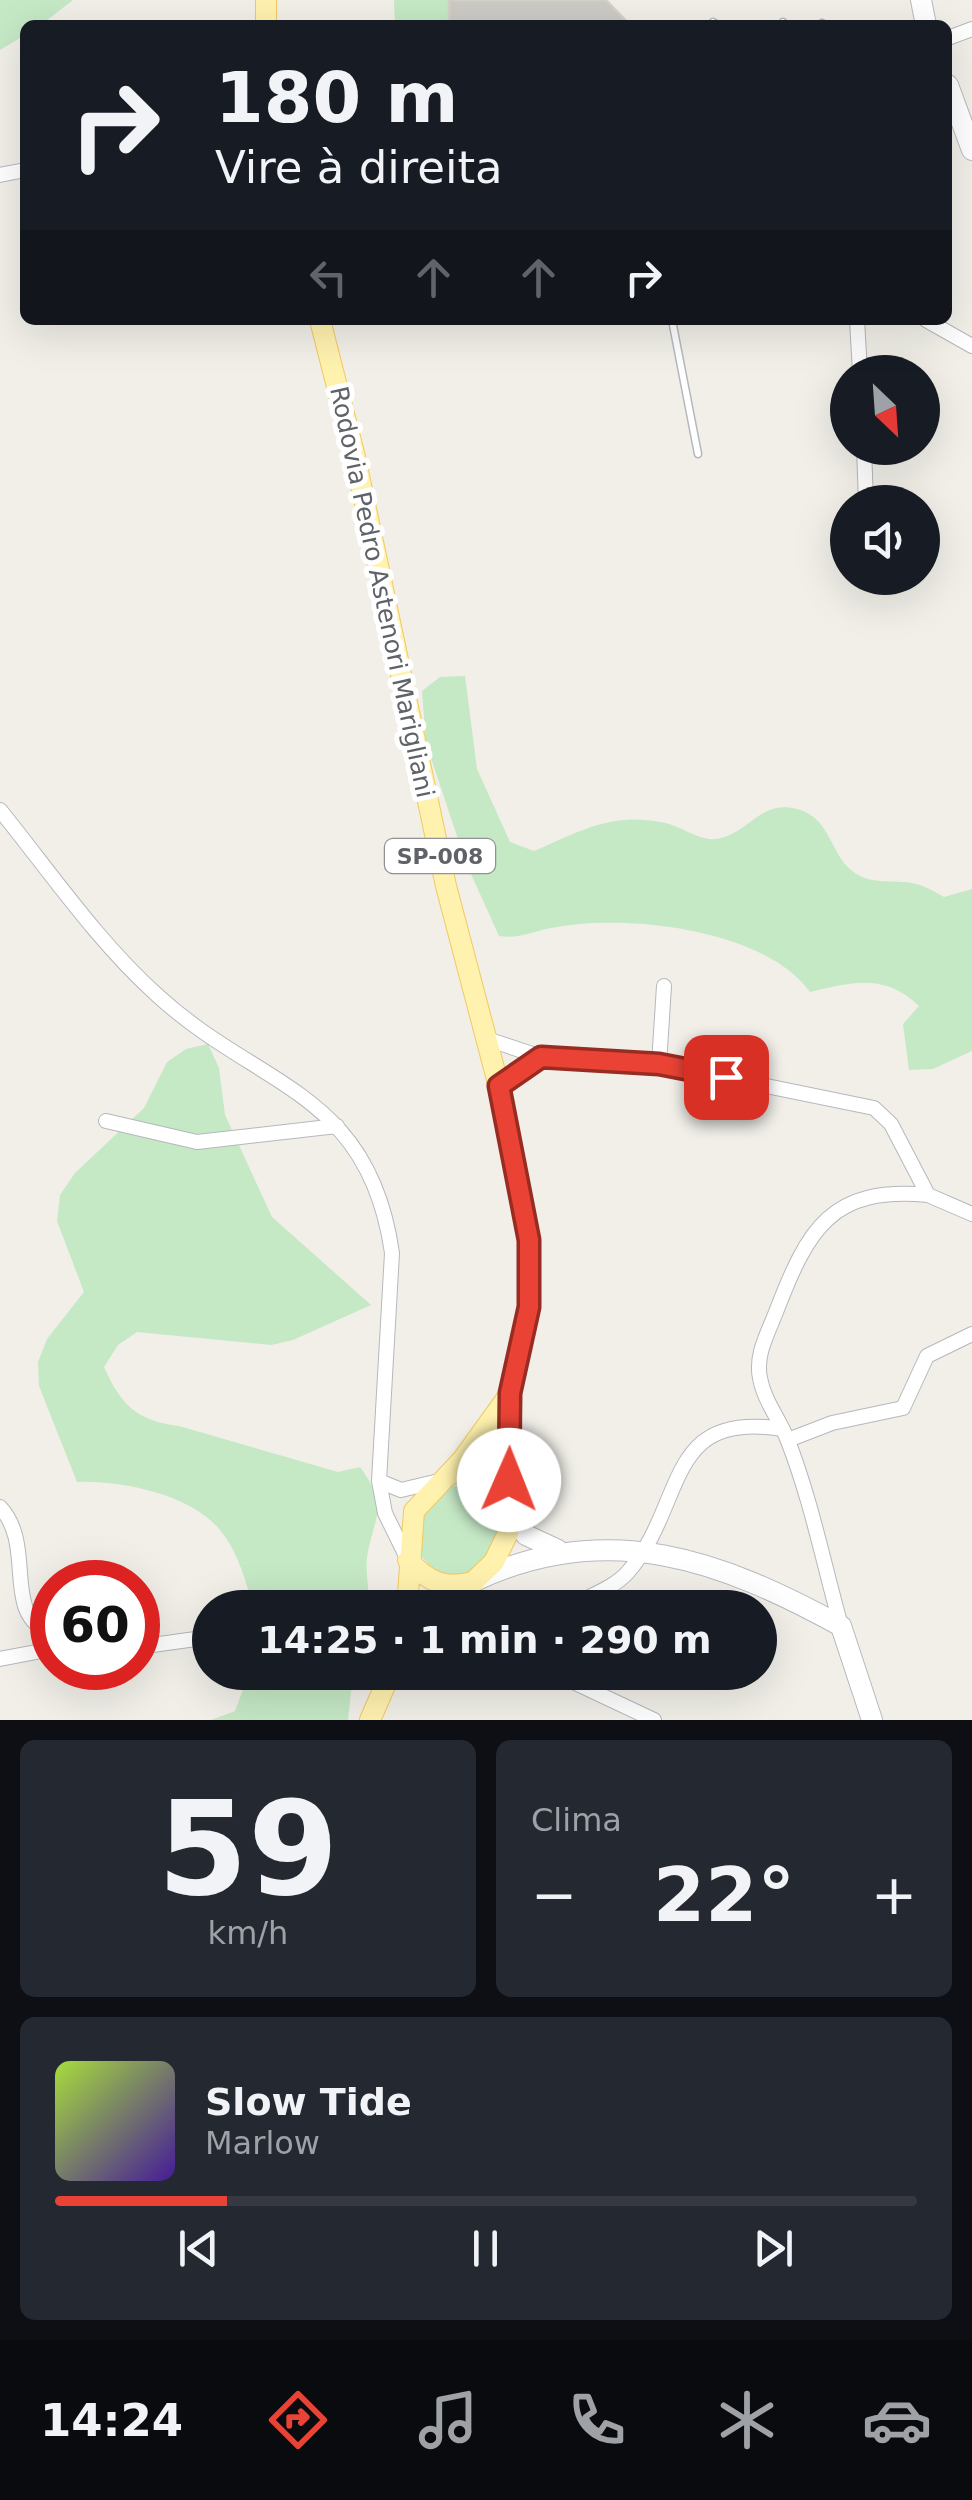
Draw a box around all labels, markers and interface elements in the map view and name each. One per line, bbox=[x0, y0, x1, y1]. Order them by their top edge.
text: 180 m bbox=[215, 57, 458, 139]
icon: right bbox=[50, 60, 180, 190]
text: Vire à direita bbox=[215, 141, 503, 194]
icon: left bbox=[301, 250, 356, 305]
icon: ahead bbox=[406, 250, 461, 305]
icon: ahead bbox=[511, 250, 566, 305]
icon: right bbox=[616, 250, 671, 305]
north arrow bbox=[830, 355, 940, 465]
map controls bbox=[830, 355, 940, 595]
street label: Rodovia Pedro Astenori Marigliani bbox=[324, 384, 440, 800]
button: sound bbox=[830, 485, 940, 595]
road number: SP-008 bbox=[385, 839, 495, 873]
pin bbox=[684, 1035, 769, 1120]
icon: arrive bbox=[699, 1050, 754, 1105]
position arrow bbox=[457, 1428, 561, 1532]
speed limit sign: 60 bbox=[30, 1560, 160, 1690]
text: 14:25 · 1 min · 290 m bbox=[257, 1618, 712, 1662]
text: 59 bbox=[158, 1773, 338, 1925]
text: Clima bbox=[531, 1801, 622, 1839]
text: 22° bbox=[653, 1851, 795, 1939]
text: − bbox=[531, 1863, 577, 1927]
text: + bbox=[871, 1863, 917, 1927]
text: km/h bbox=[208, 1914, 288, 1952]
text: Slow Tide bbox=[205, 2080, 412, 2124]
text: Marlow bbox=[205, 2124, 320, 2162]
icon: previous bbox=[171, 2221, 226, 2276]
icon: pause bbox=[458, 2221, 513, 2276]
icon: next bbox=[746, 2221, 801, 2276]
icon: directions bbox=[263, 2385, 333, 2455]
icon: music bbox=[413, 2385, 483, 2455]
icon: phone bbox=[562, 2385, 632, 2455]
icon: climate bbox=[712, 2385, 782, 2455]
icon: car bbox=[862, 2385, 932, 2455]
text: 14:24 bbox=[40, 2394, 183, 2447]

